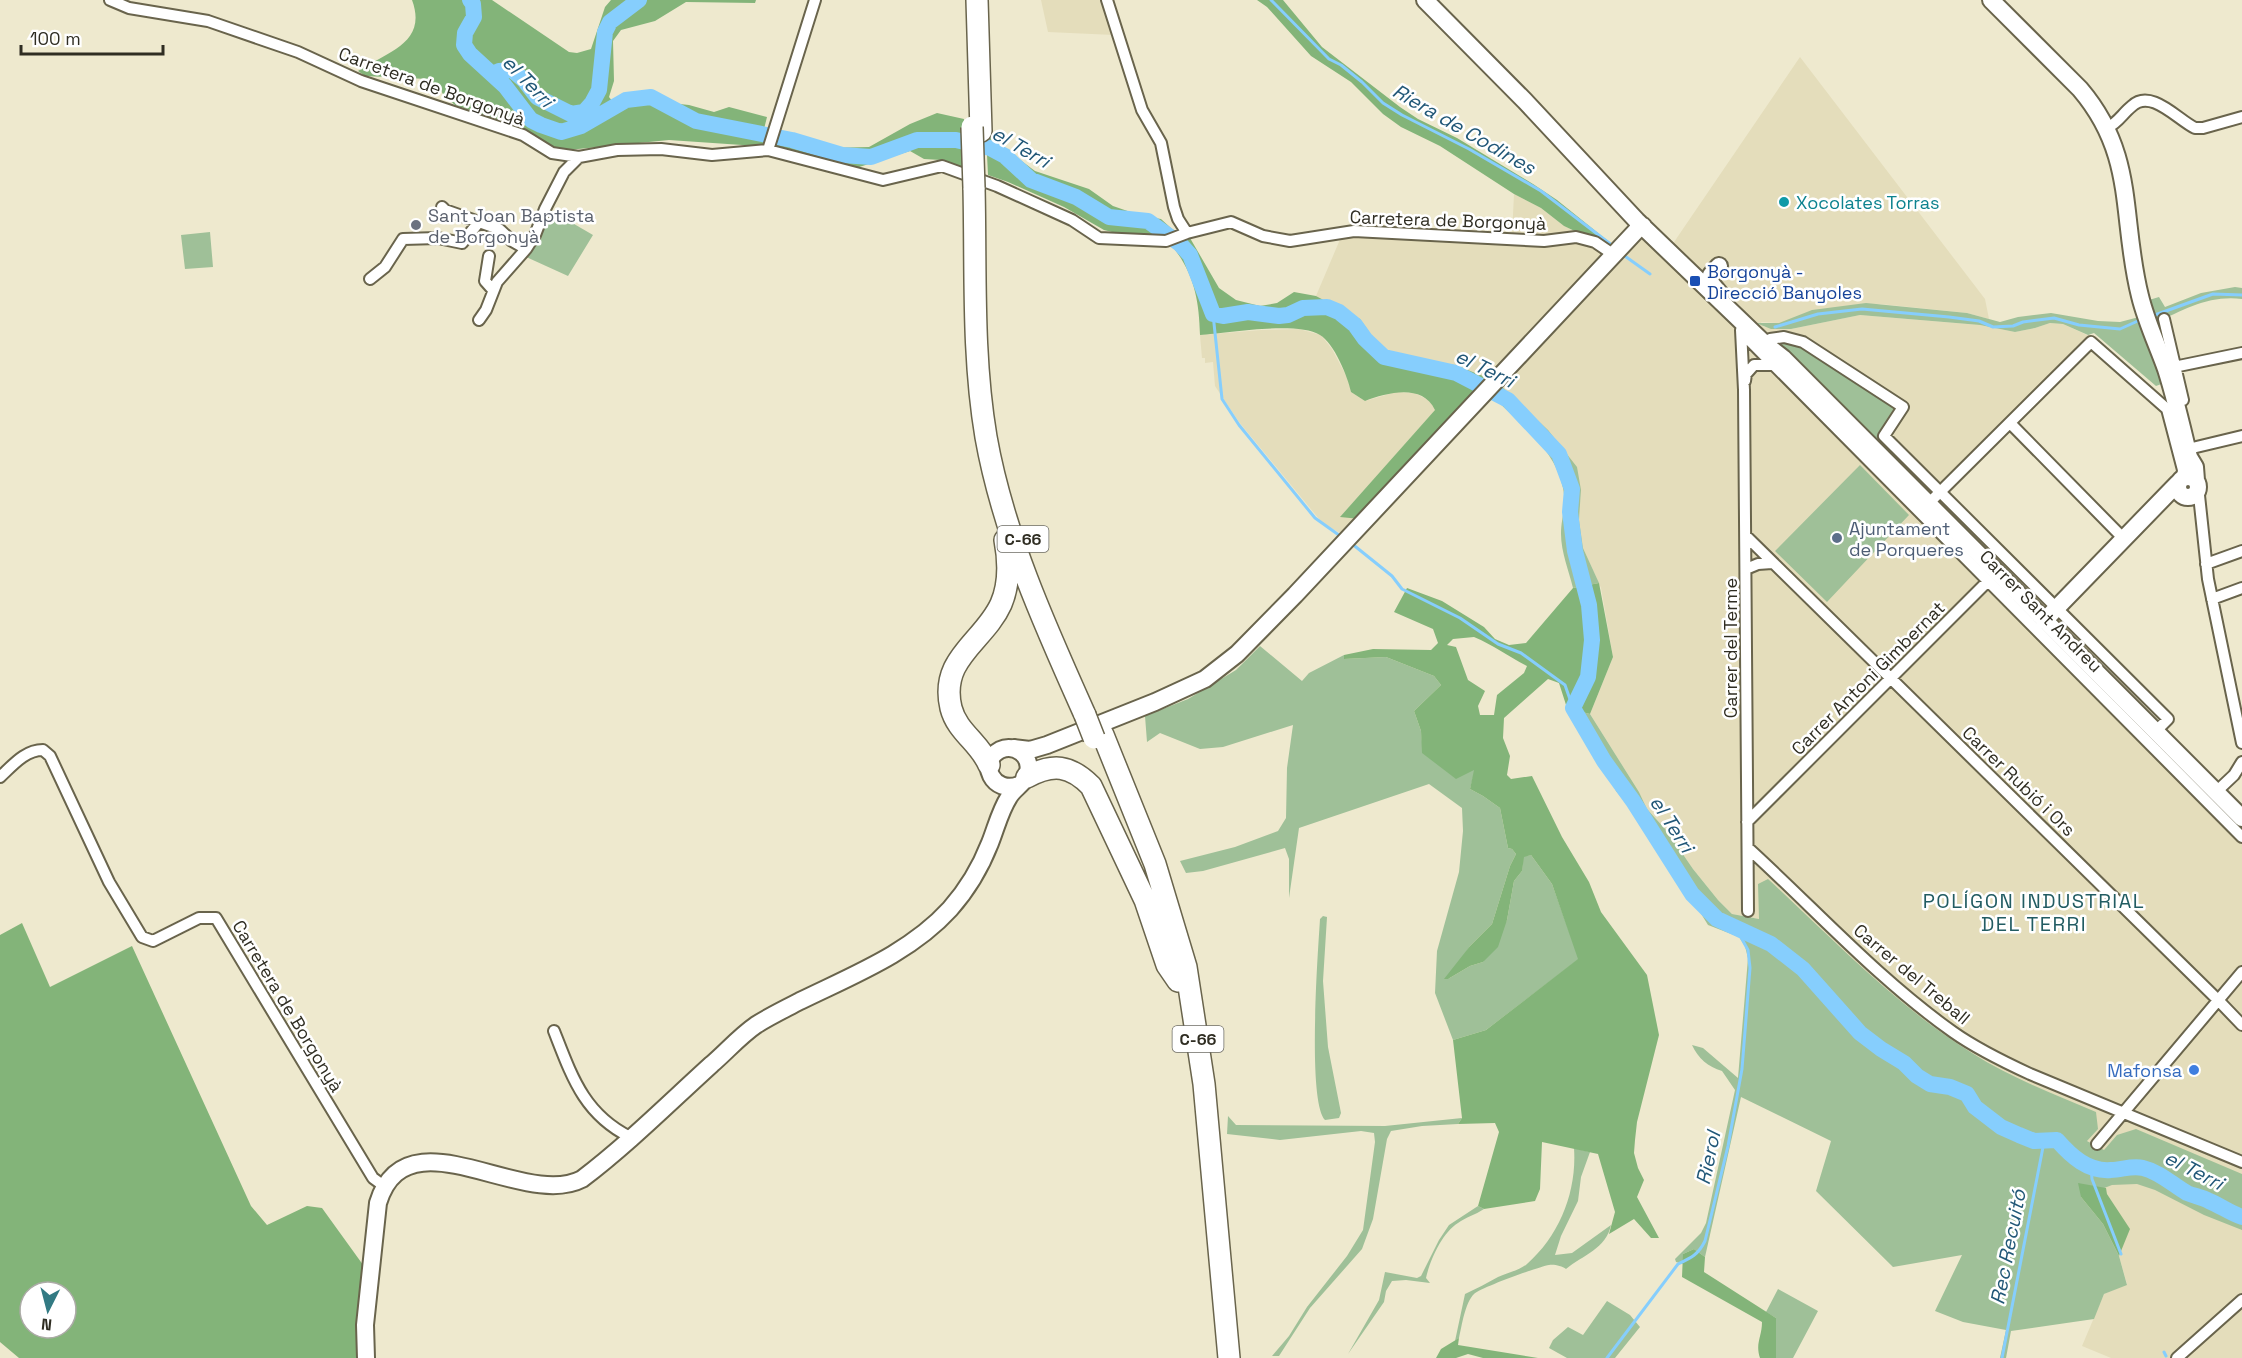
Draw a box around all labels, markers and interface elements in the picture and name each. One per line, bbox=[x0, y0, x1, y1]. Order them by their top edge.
scale bar bbox=[21, 18, 164, 56]
text: 100 m bbox=[30, 27, 81, 50]
street label: Carretera de Borgonyà bbox=[336, 42, 528, 130]
water label: el Terri bbox=[497, 49, 561, 114]
water label: Riera de Codines bbox=[1388, 78, 1541, 181]
water label: el Terri bbox=[987, 120, 1057, 175]
place label: Xocolates Torras bbox=[1796, 191, 1940, 214]
marker: Xocolates Torras bbox=[1777, 195, 1791, 209]
place label: Sant Joan Baptista de Borgonyà bbox=[428, 204, 594, 248]
street label: Carretera de Borgonyà bbox=[1349, 205, 1547, 235]
marker: Sant Joan Baptista de Borgonyà bbox=[409, 218, 423, 232]
place label: Borgonyà - Direcció Banyoles bbox=[1707, 260, 1862, 304]
marker: Borgonyà - Direcció Banyoles bbox=[1688, 274, 1702, 288]
water label: el Terri bbox=[1451, 343, 1521, 394]
place label: Ajuntament de Porqueres bbox=[1849, 517, 1964, 561]
road number: C-66 bbox=[998, 526, 1048, 552]
marker: Ajuntament de Porqueres bbox=[1830, 531, 1844, 545]
street label: Carrer Sant Andreu bbox=[1975, 545, 2107, 677]
street label: Carrer del Terme bbox=[1719, 578, 1742, 718]
street label: Carrer Antoni Gimbernat bbox=[1786, 596, 1950, 760]
street label: Carrer Rubió i Ors bbox=[1958, 721, 2080, 841]
water label: el Terri bbox=[1644, 791, 1701, 859]
district label: POLÍGON INDUSTRIAL DEL TERRI bbox=[1923, 888, 2145, 937]
street label: Carretera de Borgonyà bbox=[227, 916, 349, 1096]
street label: Carrer del Treball bbox=[1849, 919, 1975, 1029]
road number: C-66 bbox=[1172, 1026, 1224, 1052]
place label: Mafonsa bbox=[2107, 1059, 2182, 1082]
marker: Mafonsa bbox=[2187, 1063, 2201, 1077]
water label: Rierol bbox=[1690, 1127, 1727, 1187]
water label: el Terri bbox=[2160, 1144, 2230, 1197]
water label: Rec Recuitó bbox=[1984, 1187, 2032, 1307]
north arrow bbox=[18, 1280, 78, 1340]
text: N bbox=[40, 1313, 53, 1335]

